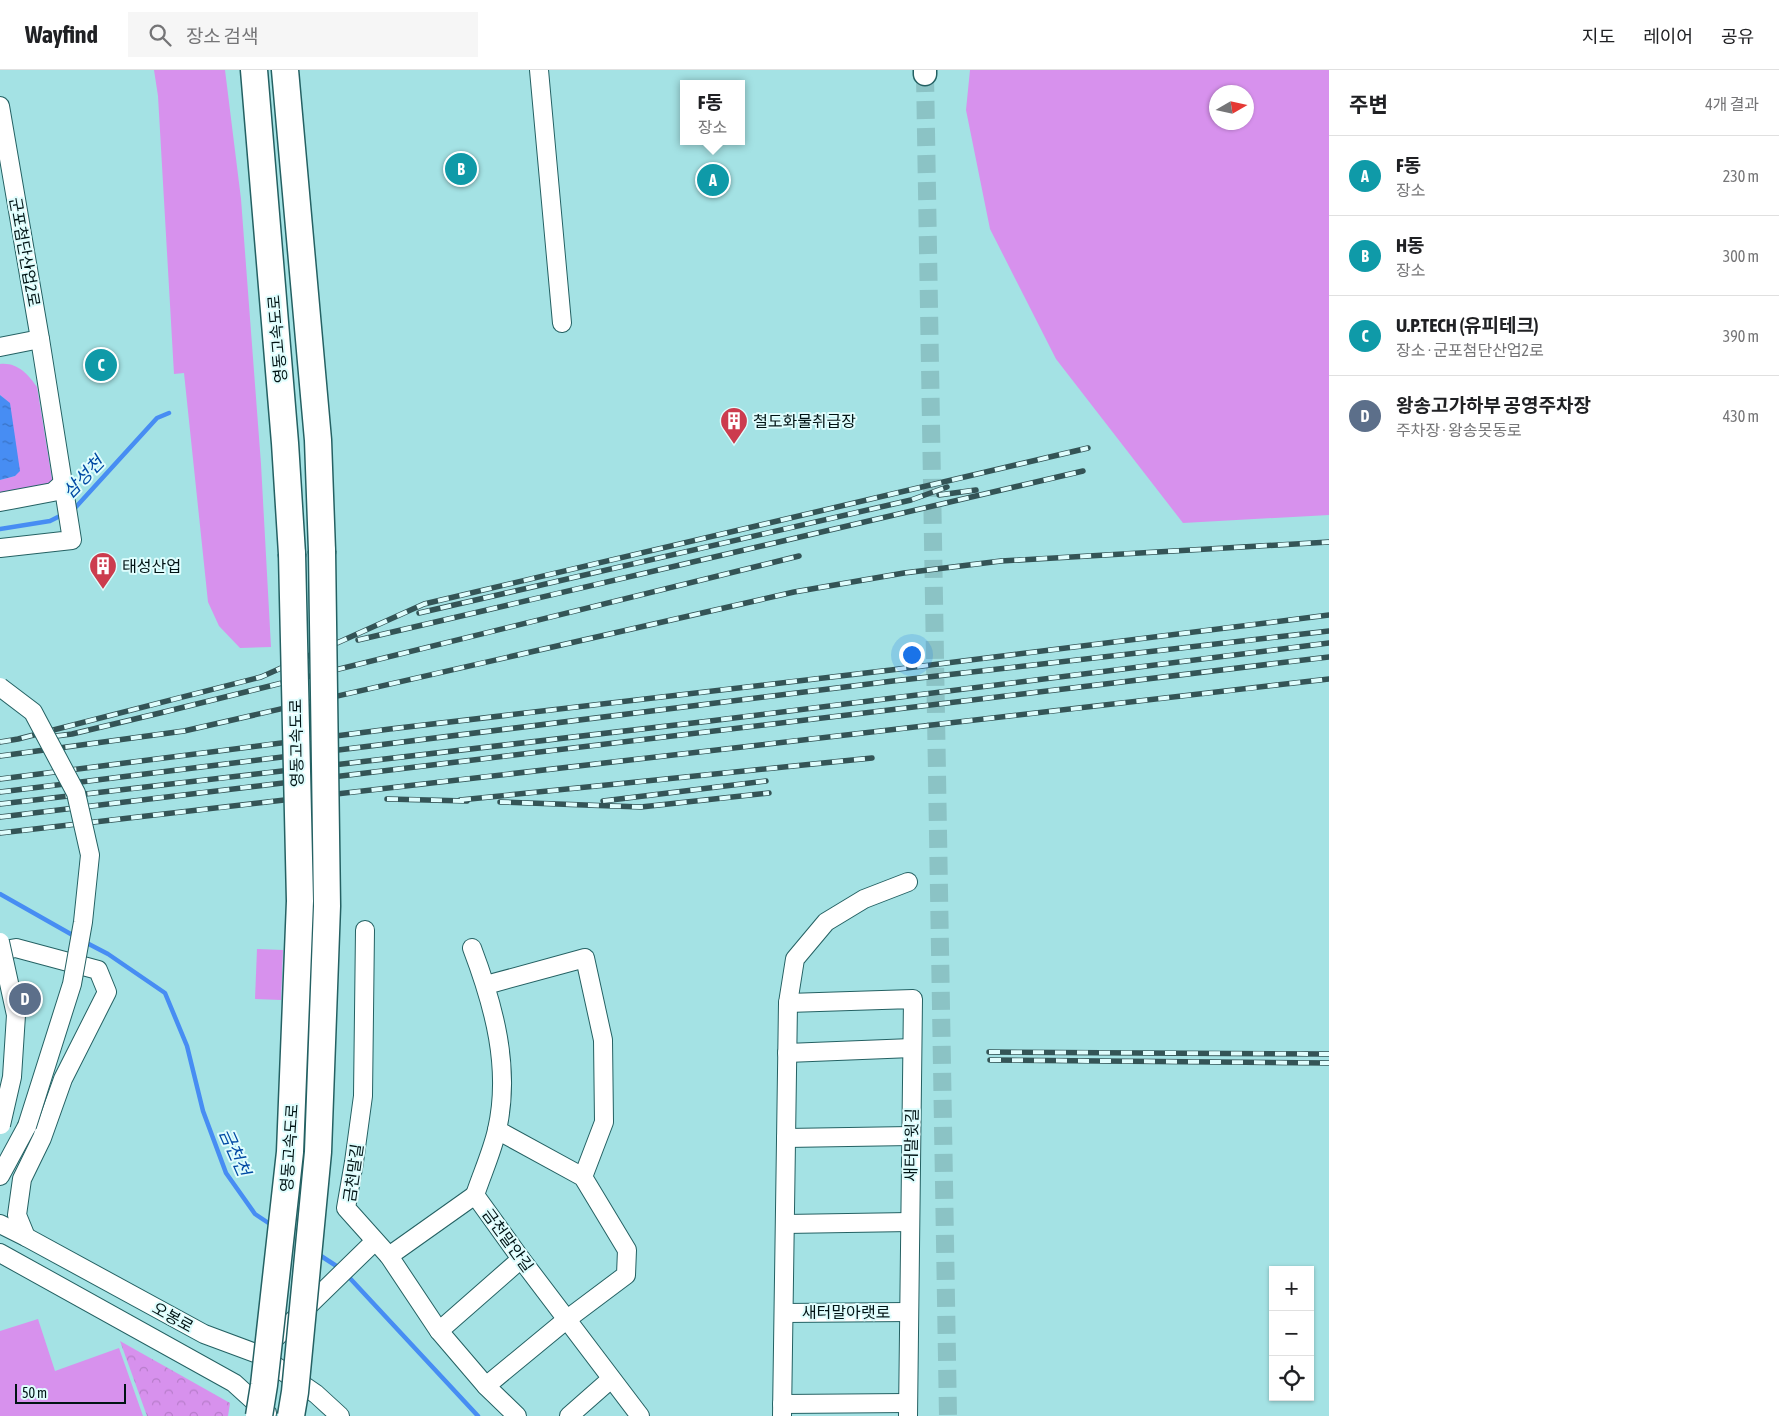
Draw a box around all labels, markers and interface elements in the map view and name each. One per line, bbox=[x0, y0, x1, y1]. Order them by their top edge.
search box bbox=[128, 12, 478, 57]
text: Wayfind bbox=[25, 21, 98, 48]
icon: search bbox=[146, 21, 174, 49]
text: 장소 검색 bbox=[186, 25, 258, 47]
text: 지도 bbox=[1582, 26, 1615, 47]
text: 레이어 bbox=[1643, 26, 1693, 47]
text: 공유 bbox=[1721, 26, 1754, 47]
popup bbox=[680, 80, 745, 145]
north arrow bbox=[1209, 85, 1254, 130]
text: F동 bbox=[698, 91, 723, 113]
text: 주변 bbox=[1349, 92, 1388, 116]
text: 4개 결과 bbox=[1705, 95, 1759, 113]
text: 장소 bbox=[698, 118, 727, 136]
pin: B bbox=[445, 150, 477, 188]
text: F동 bbox=[1396, 154, 1421, 176]
pin: A bbox=[697, 161, 729, 199]
text: A bbox=[1361, 167, 1369, 185]
text: 230 m bbox=[1723, 167, 1759, 185]
text: 장소 bbox=[1396, 181, 1425, 199]
street label: 군포첨단산업2로 bbox=[7, 196, 44, 308]
text: H동 bbox=[1396, 234, 1425, 256]
text: B bbox=[1361, 247, 1369, 265]
text: 300 m bbox=[1723, 247, 1759, 265]
text: 장소 bbox=[1396, 261, 1425, 279]
street label: 영동고속도로 bbox=[264, 294, 290, 384]
text: U.P.TECH (유피테크) bbox=[1396, 314, 1538, 336]
text: C bbox=[1361, 327, 1369, 345]
text: 390 m bbox=[1723, 327, 1759, 345]
text: 장소 · 군포첨단산업2로 bbox=[1396, 341, 1544, 359]
pin: C bbox=[85, 346, 117, 384]
text: 왕송고가하부 공영주차장 bbox=[1396, 394, 1591, 416]
building icon: 철도화물취급장 bbox=[719, 406, 749, 445]
text: D bbox=[1361, 407, 1369, 425]
text: 430 m bbox=[1723, 407, 1759, 425]
place label: 철도화물취급장 bbox=[753, 412, 856, 430]
text: 주차장 · 왕송못동로 bbox=[1396, 421, 1522, 439]
water label: 삼성천 bbox=[58, 450, 110, 502]
building icon: 태성산업 bbox=[88, 551, 118, 590]
place label: 태성산업 bbox=[122, 557, 181, 575]
your location bbox=[899, 642, 925, 668]
street label: 영동고속도로 bbox=[286, 698, 306, 787]
pin: D bbox=[9, 980, 41, 1018]
street label: 영동고속도로 bbox=[277, 1103, 301, 1193]
street label: 새터말윗길 bbox=[901, 1108, 921, 1182]
water label: 금천천 bbox=[215, 1125, 256, 1181]
street label: 금천말길 bbox=[340, 1143, 366, 1203]
street label: 금천말안길 bbox=[479, 1205, 537, 1275]
map controls bbox=[1269, 1266, 1314, 1401]
button: + bbox=[1269, 1266, 1314, 1311]
street label: 오봉로 bbox=[149, 1298, 197, 1336]
street label: 새터말아랫로 bbox=[802, 1303, 890, 1321]
button: − bbox=[1269, 1311, 1314, 1356]
button: locate bbox=[1269, 1356, 1314, 1401]
scale bar bbox=[15, 1381, 126, 1404]
text: 50 m bbox=[22, 1385, 47, 1401]

